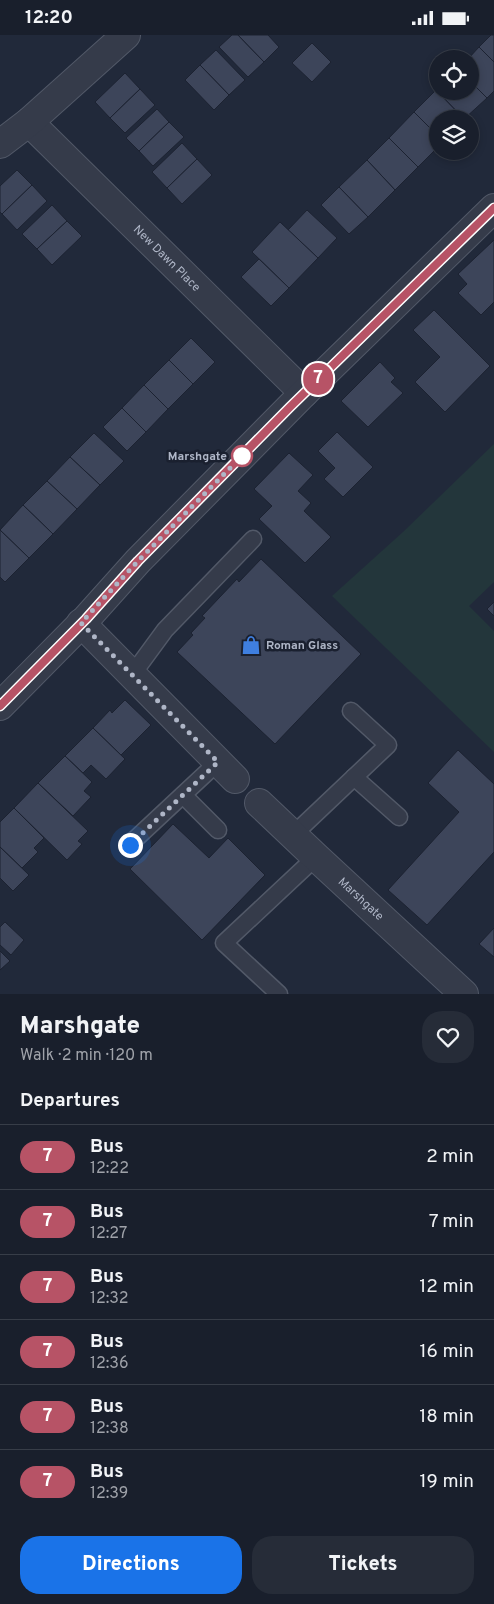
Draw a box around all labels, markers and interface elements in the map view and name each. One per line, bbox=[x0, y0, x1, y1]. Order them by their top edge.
text: 12:20 bbox=[25, 6, 73, 30]
map controls bbox=[429, 50, 479, 160]
button: locate bbox=[429, 50, 479, 100]
button: layers bbox=[429, 110, 479, 160]
street label: New Dawn Place bbox=[129, 222, 204, 296]
line badge: 7 bbox=[302, 363, 334, 395]
text: 7 bbox=[313, 367, 323, 390]
marker: Marshgate bbox=[231, 445, 253, 467]
place label: Marshgate bbox=[168, 449, 227, 465]
shop icon: Roman Glass bbox=[240, 634, 262, 656]
place label: Roman Glass bbox=[266, 638, 338, 654]
your location bbox=[118, 833, 143, 858]
street label: Marshgate bbox=[334, 874, 387, 925]
button: heart bbox=[422, 1011, 474, 1063]
text: Marshgate bbox=[20, 1012, 140, 1042]
text: Walk · 2 min · 120 m bbox=[20, 1046, 153, 1066]
text: Departures bbox=[20, 1089, 120, 1113]
text: Bus bbox=[90, 1135, 124, 1159]
text: 7 bbox=[43, 1145, 52, 1168]
text: 2 min bbox=[426, 1145, 474, 1169]
text: 12:22 bbox=[90, 1159, 129, 1179]
text: Bus bbox=[90, 1200, 124, 1224]
text: 7 bbox=[43, 1210, 52, 1233]
text: 7 min bbox=[429, 1210, 474, 1234]
text: 12:27 bbox=[90, 1224, 127, 1244]
text: Bus bbox=[90, 1265, 124, 1289]
text: 7 bbox=[43, 1275, 52, 1298]
text: 12 min bbox=[419, 1275, 474, 1299]
text: 12:32 bbox=[90, 1289, 128, 1309]
text: Bus bbox=[90, 1330, 124, 1354]
text: 7 bbox=[43, 1340, 52, 1363]
text: 16 min bbox=[419, 1340, 474, 1364]
text: 12:36 bbox=[90, 1354, 129, 1374]
text: Bus bbox=[90, 1395, 124, 1419]
text: 7 bbox=[43, 1405, 52, 1428]
text: 18 min bbox=[419, 1405, 474, 1429]
text: 12:38 bbox=[90, 1419, 129, 1439]
text: Bus bbox=[90, 1460, 124, 1484]
text: 7 bbox=[43, 1470, 52, 1493]
text: 19 min bbox=[419, 1470, 474, 1494]
text: 12:39 bbox=[90, 1484, 128, 1504]
button: Directions bbox=[20, 1536, 242, 1594]
button: Tickets bbox=[252, 1536, 474, 1594]

